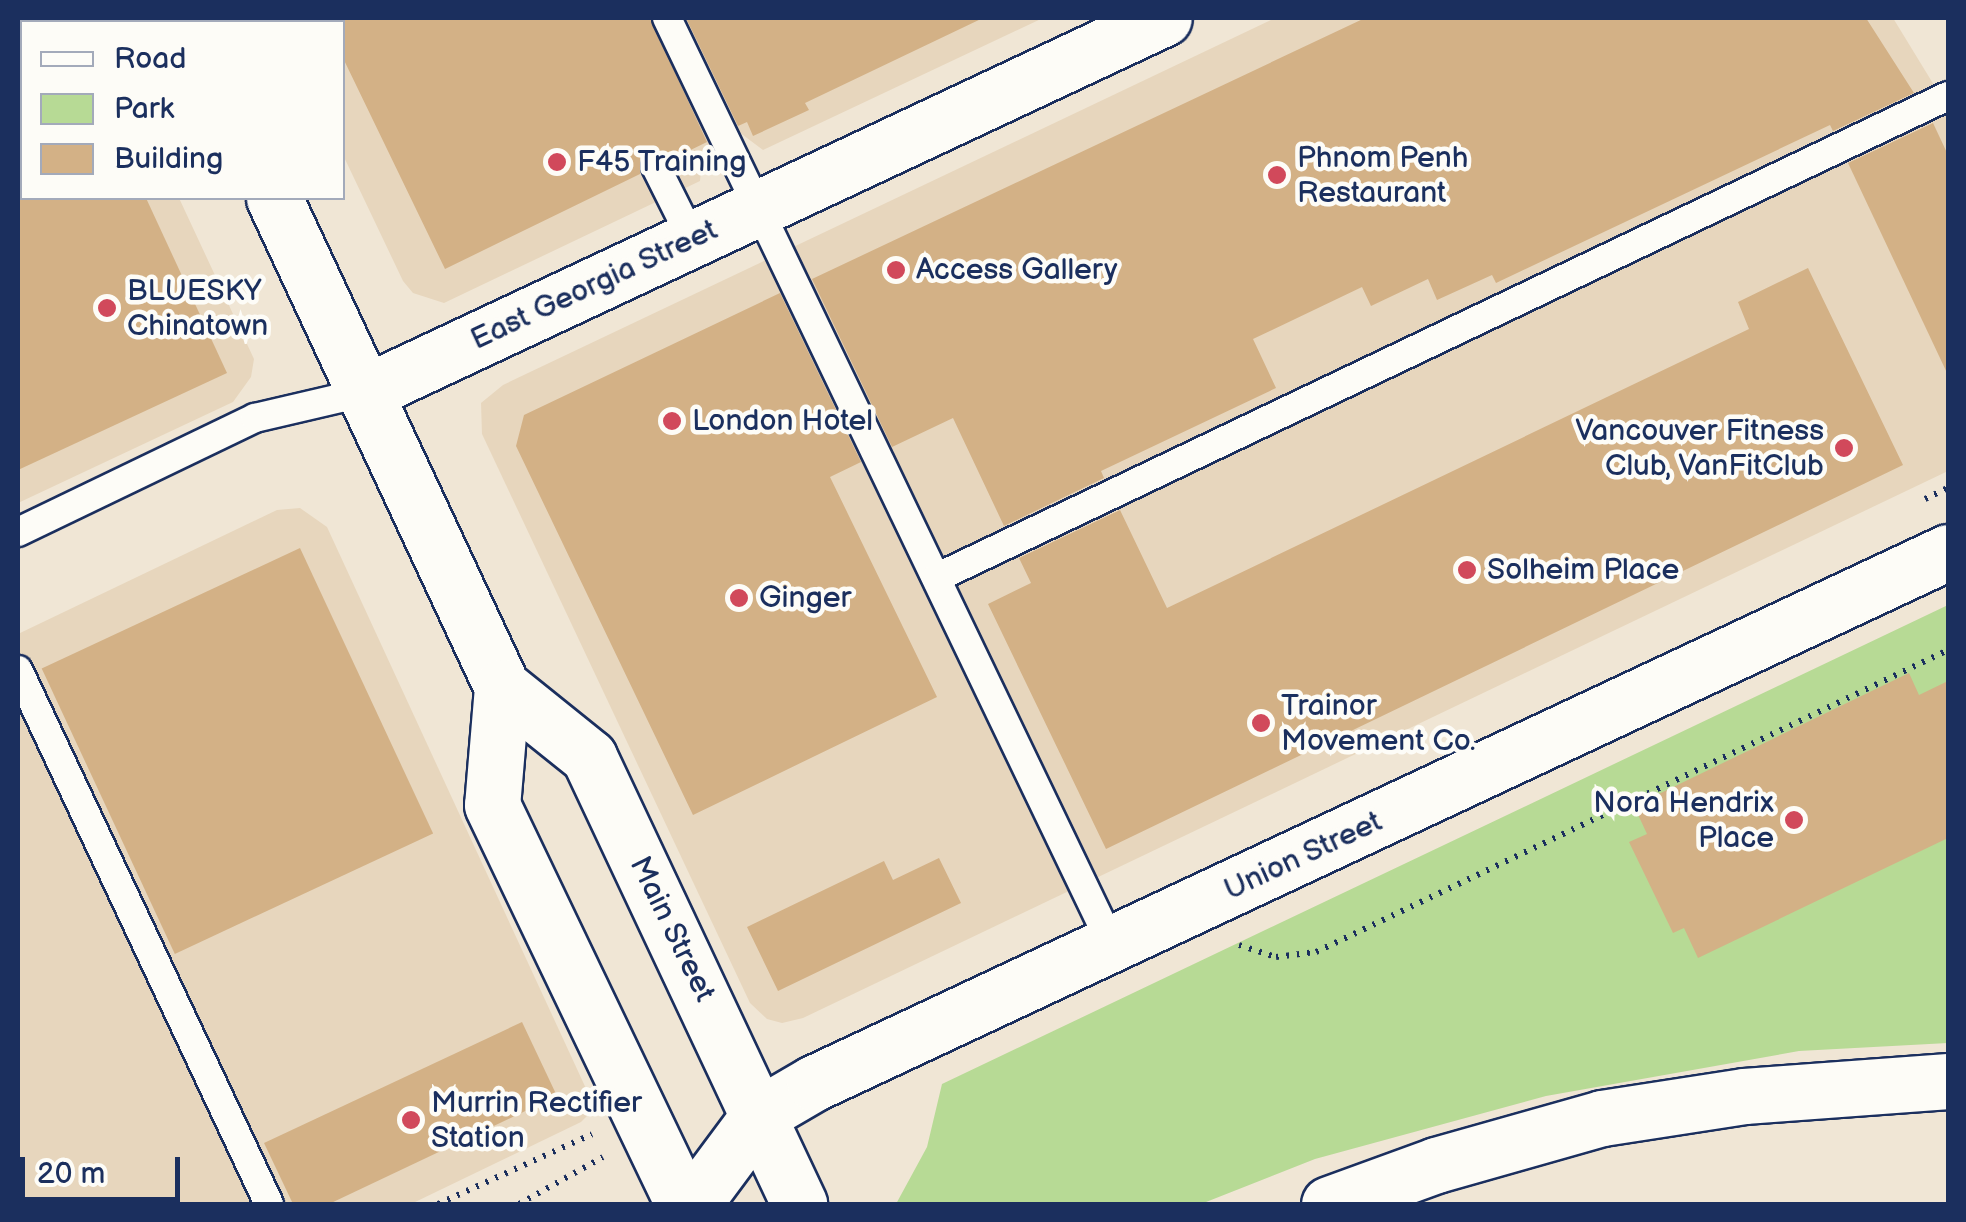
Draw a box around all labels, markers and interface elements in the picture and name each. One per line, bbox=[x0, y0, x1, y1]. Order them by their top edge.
legend bbox=[20, 20, 345, 200]
text: Road bbox=[114, 41, 187, 77]
text: Park bbox=[114, 91, 174, 127]
place label: Phnom Penh Restaurant bbox=[1297, 140, 1468, 210]
text: Building bbox=[114, 141, 223, 177]
place label: F45 Training bbox=[577, 144, 747, 180]
marker: F45 Training bbox=[546, 151, 568, 173]
marker: Phnom Penh Restaurant bbox=[1266, 164, 1288, 186]
street label: East Georgia Street bbox=[465, 212, 723, 358]
place label: Access Gallery bbox=[916, 252, 1118, 288]
marker: Access Gallery bbox=[885, 259, 907, 281]
place label: BLUESKY Chinatown bbox=[127, 273, 268, 344]
marker: BLUESKY Chinatown bbox=[96, 297, 118, 319]
place label: London Hotel bbox=[692, 403, 873, 439]
marker: London Hotel bbox=[661, 410, 683, 432]
place label: Vancouver Fitness Club, VanFitClub bbox=[1575, 413, 1824, 484]
marker: Vancouver Fitness Club, VanFitClub bbox=[1833, 437, 1855, 459]
place label: Solheim Place bbox=[1487, 552, 1679, 588]
marker: Solheim Place bbox=[1456, 559, 1478, 581]
place label: Ginger bbox=[759, 580, 851, 616]
marker: Ginger bbox=[728, 587, 750, 609]
place label: Trainor Movement Co. bbox=[1281, 688, 1476, 758]
marker: Trainor Movement Co. bbox=[1250, 712, 1272, 734]
place label: Nora Hendrix Place bbox=[1593, 785, 1774, 856]
street label: Union Street bbox=[1218, 804, 1388, 908]
marker: Nora Hendrix Place bbox=[1783, 809, 1805, 831]
street label: Main Street bbox=[621, 850, 723, 1008]
place label: Murrin Rectifier Station bbox=[431, 1085, 642, 1156]
marker: Murrin Rectifier Station bbox=[400, 1109, 422, 1131]
scale bar bbox=[25, 1137, 185, 1199]
text: 20 m bbox=[37, 1156, 105, 1192]

